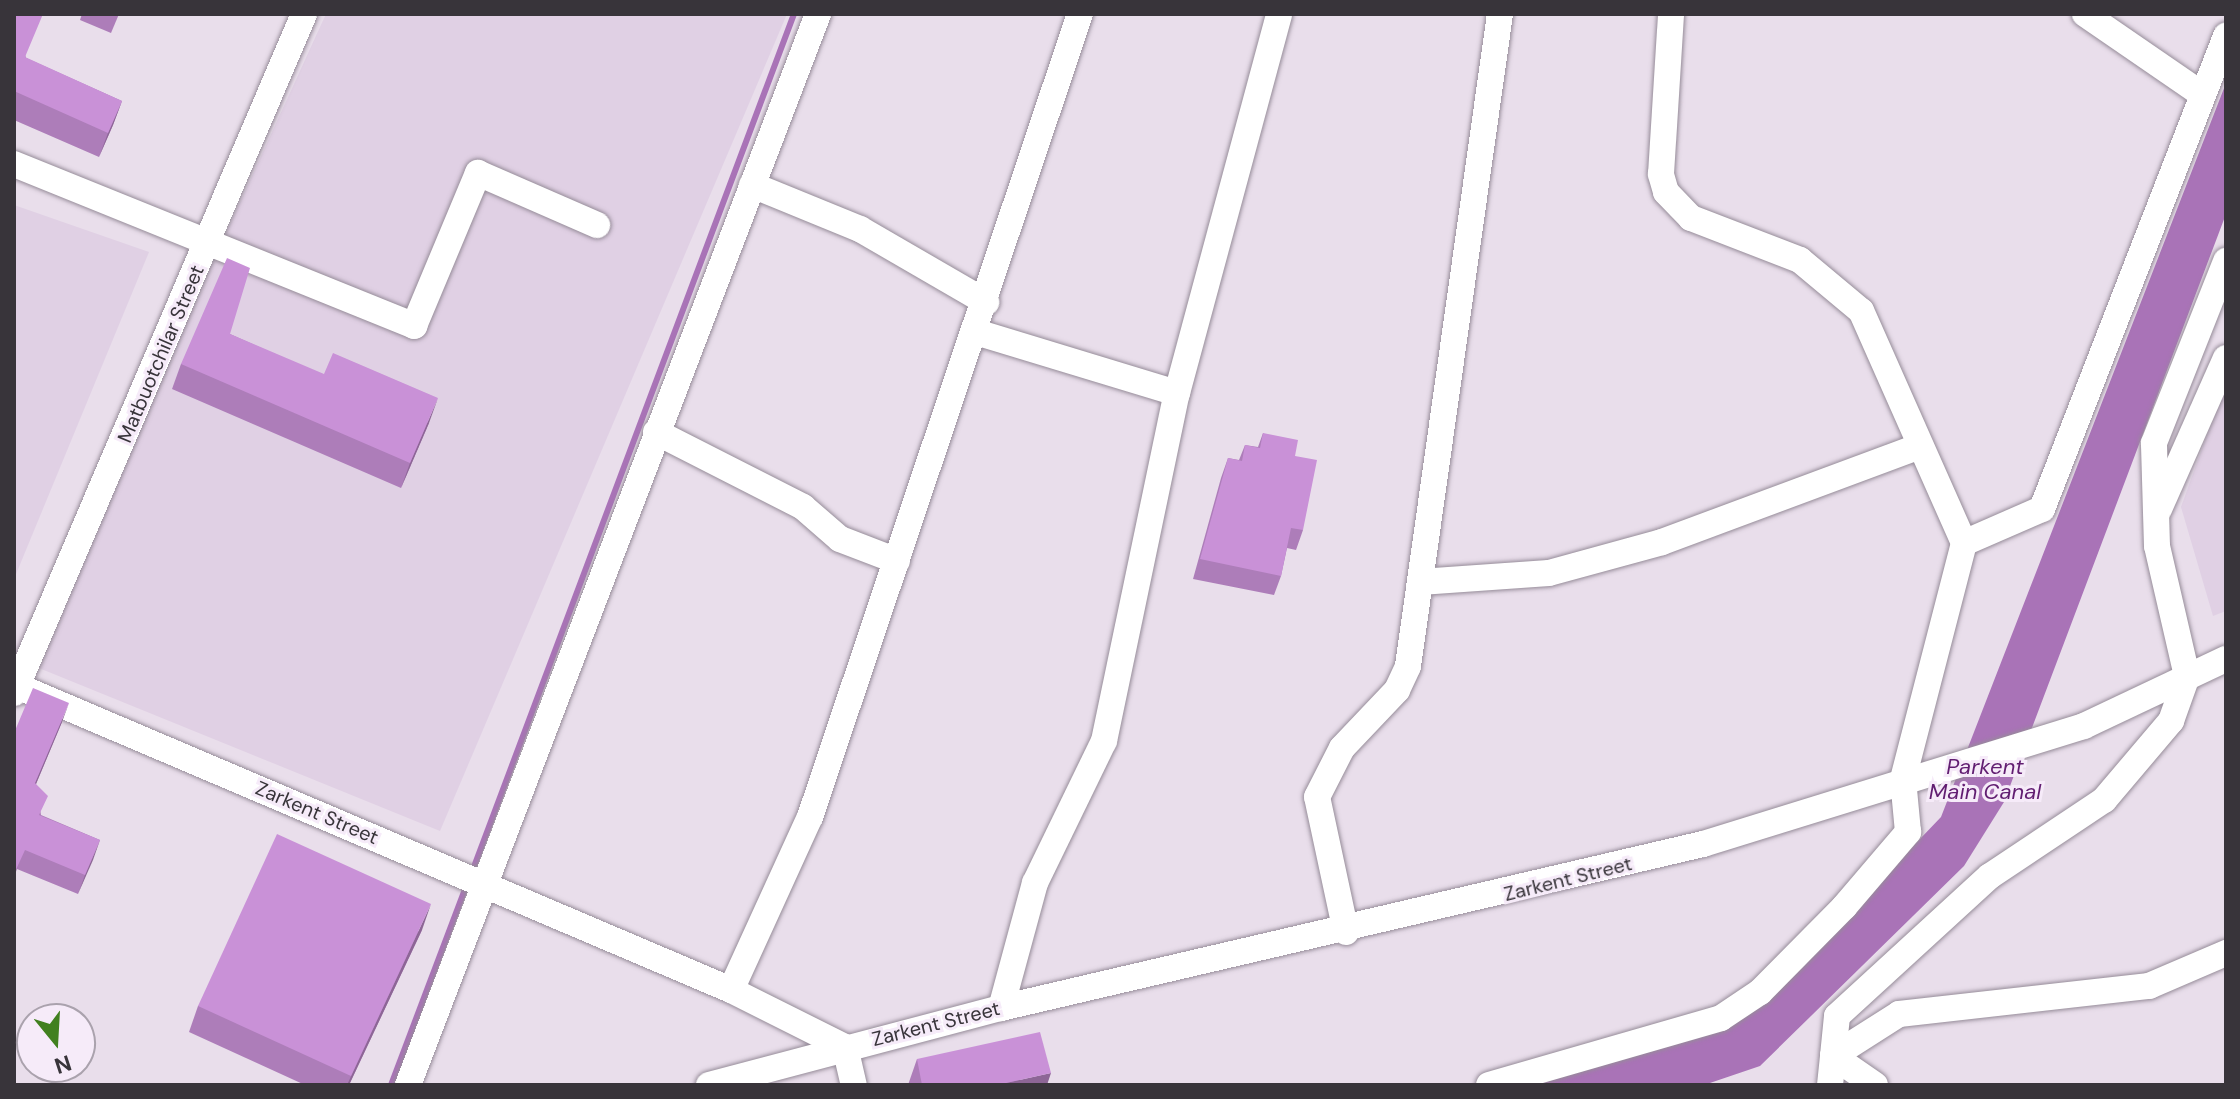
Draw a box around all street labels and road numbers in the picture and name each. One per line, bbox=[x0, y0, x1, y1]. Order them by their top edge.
street label: Matbuotchilar Street bbox=[113, 262, 209, 446]
street label: Zarkent Street bbox=[252, 776, 382, 850]
street label: Zarkent Street bbox=[1501, 851, 1635, 907]
street label: Zarkent Street bbox=[869, 996, 1003, 1052]

